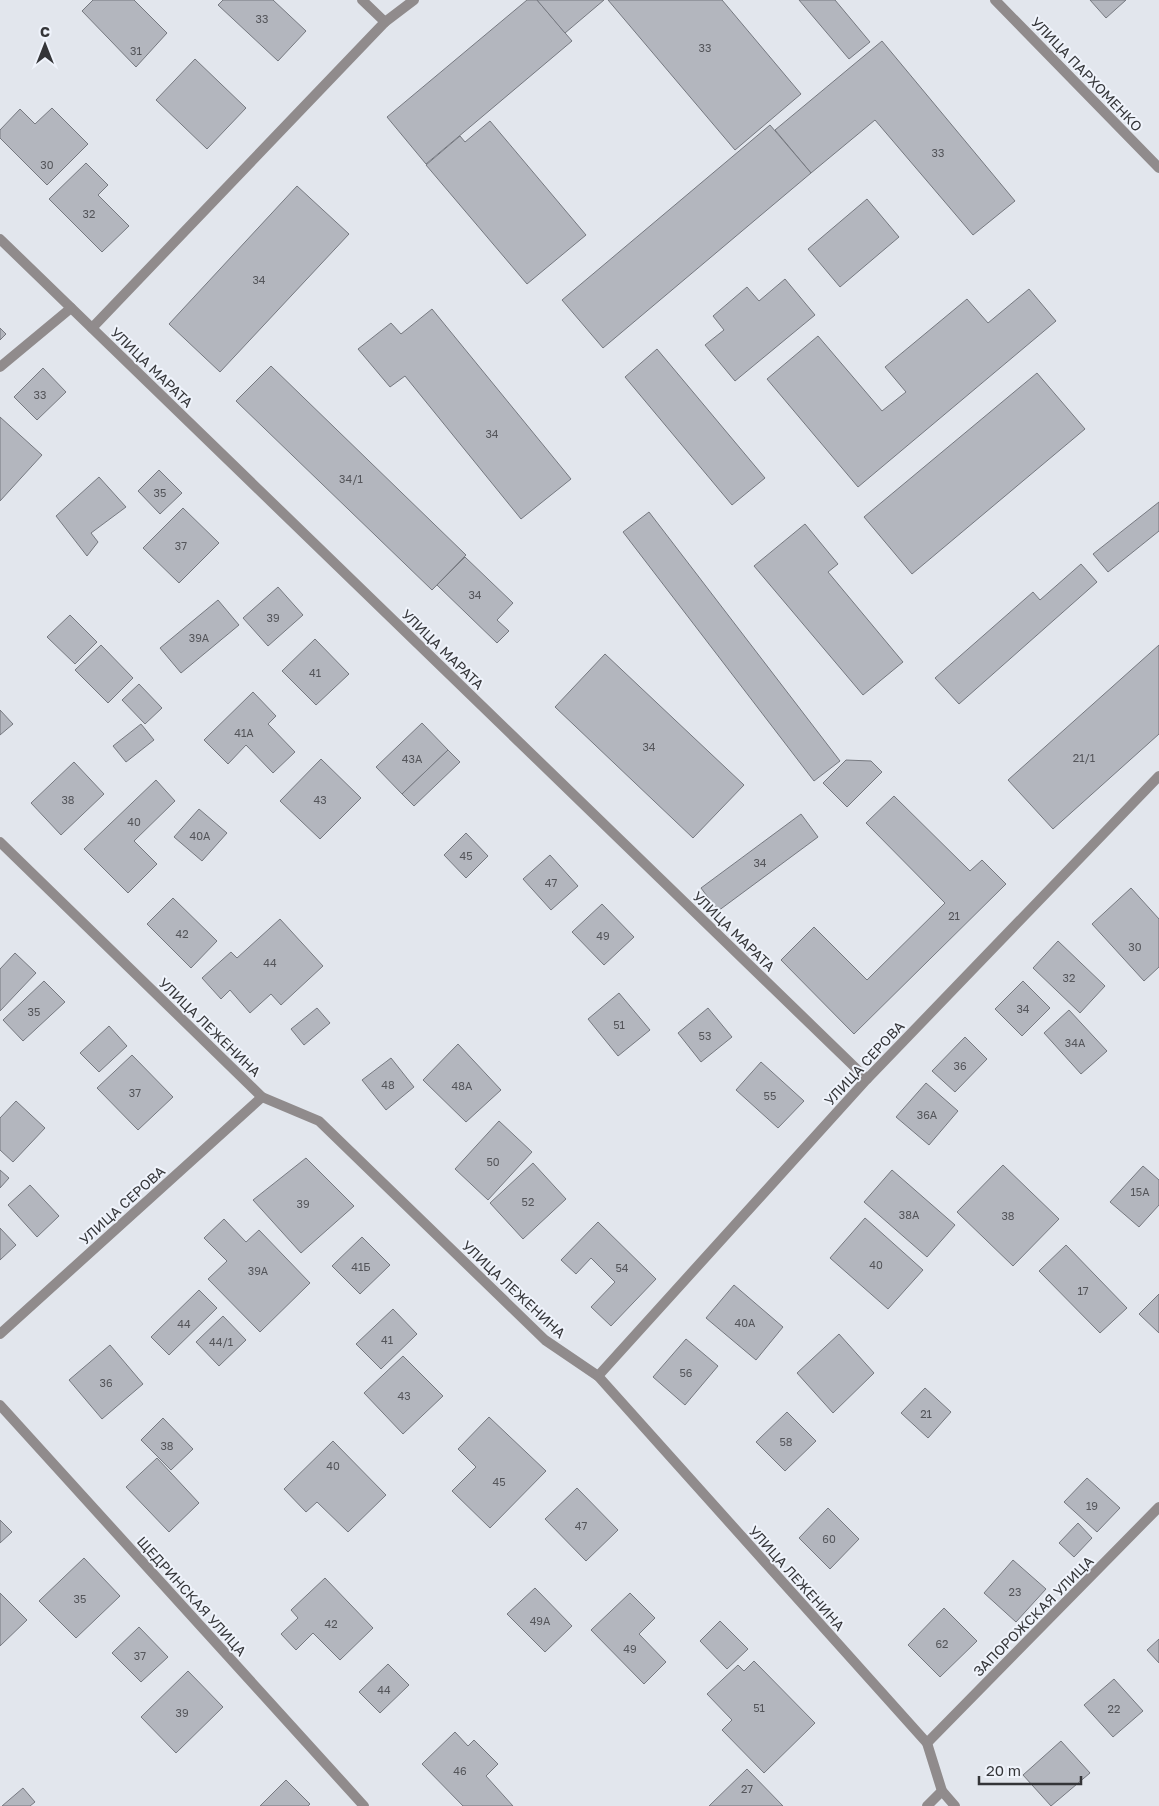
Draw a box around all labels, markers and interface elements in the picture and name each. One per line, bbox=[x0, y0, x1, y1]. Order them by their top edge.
house number: 33 bbox=[256, 12, 268, 25]
street label: УЛИЦА ПАРХОМЕНКО bbox=[1028, 13, 1146, 135]
north arrow bbox=[20, 20, 70, 70]
text: С bbox=[40, 23, 50, 40]
house number: 33 bbox=[699, 41, 711, 54]
house number: 31 bbox=[130, 44, 142, 57]
house number: 33 bbox=[932, 146, 944, 159]
house number: 30 bbox=[40, 158, 54, 171]
house number: 32 bbox=[83, 207, 95, 220]
house number: 34 bbox=[252, 273, 266, 286]
street label: УЛИЦА МАРАТА bbox=[107, 323, 197, 411]
house number: 33 bbox=[34, 388, 46, 401]
house number: 34 bbox=[485, 427, 499, 440]
house number: 34/1 bbox=[339, 472, 363, 485]
house number: 35 bbox=[154, 486, 166, 499]
house number: 37 bbox=[175, 539, 187, 552]
house number: 34 bbox=[468, 588, 482, 601]
street label: УЛИЦА МАРАТА bbox=[398, 605, 488, 693]
house number: 39 bbox=[266, 611, 280, 624]
house number: 39А bbox=[189, 631, 210, 644]
house number: 41 bbox=[309, 666, 321, 679]
house number: 41А bbox=[234, 726, 254, 739]
house number: 34 bbox=[642, 740, 656, 753]
house number: 21/1 bbox=[1073, 751, 1095, 764]
house number: 43А bbox=[402, 752, 423, 765]
house number: 38 bbox=[61, 793, 75, 806]
house number: 43 bbox=[313, 793, 327, 806]
house number: 40 bbox=[127, 815, 141, 828]
house number: 40А bbox=[190, 829, 211, 842]
house number: 45 bbox=[459, 849, 473, 862]
house number: 34 bbox=[753, 856, 767, 869]
house number: 47 bbox=[545, 876, 557, 889]
street label: УЛИЦА МАРАТА bbox=[689, 887, 779, 975]
house number: 21 bbox=[948, 909, 960, 922]
house number: 42 bbox=[175, 927, 189, 940]
house number: 49 bbox=[596, 929, 610, 942]
house number: 30 bbox=[1128, 940, 1142, 953]
house number: 44 bbox=[263, 956, 277, 969]
house number: 32 bbox=[1063, 971, 1075, 984]
street label: УЛИЦА ЛЕЖЕНИНА bbox=[156, 974, 265, 1080]
house number: 34 bbox=[1016, 1002, 1030, 1015]
house number: 35 bbox=[28, 1005, 40, 1018]
street label: УЛИЦА СЕРОВА bbox=[821, 1017, 908, 1109]
house number: 51 bbox=[613, 1018, 625, 1031]
house number: 53 bbox=[699, 1029, 711, 1042]
house number: 34А bbox=[1065, 1036, 1086, 1049]
house number: 36 bbox=[953, 1059, 967, 1072]
house number: 48 bbox=[381, 1078, 395, 1091]
house number: 48А bbox=[452, 1079, 473, 1092]
house number: 37 bbox=[129, 1086, 141, 1099]
house number: 55 bbox=[764, 1089, 776, 1102]
house number: 36А bbox=[917, 1108, 938, 1121]
house number: 50 bbox=[486, 1155, 500, 1168]
street label: УЛИЦА СЕРОВА bbox=[76, 1162, 169, 1248]
house number: 15А bbox=[1130, 1185, 1150, 1198]
house number: 52 bbox=[522, 1195, 534, 1208]
house number: 39 bbox=[296, 1197, 310, 1210]
house number: 38А bbox=[899, 1208, 920, 1221]
house number: 38 bbox=[1001, 1209, 1015, 1222]
street label: УЛИЦА ЛЕЖЕНИНА bbox=[459, 1237, 570, 1342]
house number: 40 bbox=[869, 1258, 883, 1271]
house number: 41Б bbox=[351, 1260, 371, 1273]
house number: 54 bbox=[615, 1261, 629, 1274]
house number: 39А bbox=[248, 1264, 269, 1277]
house number: 17 bbox=[1077, 1284, 1089, 1297]
house number: 40А bbox=[735, 1316, 756, 1329]
house number: 44 bbox=[177, 1317, 191, 1330]
house number: 41 bbox=[381, 1333, 393, 1346]
house number: 44/1 bbox=[209, 1335, 233, 1348]
house number: 56 bbox=[679, 1366, 693, 1379]
house number: 36 bbox=[99, 1376, 113, 1389]
house number: 43 bbox=[397, 1389, 411, 1402]
house number: 21 bbox=[920, 1407, 932, 1420]
house number: 58 bbox=[779, 1435, 793, 1448]
house number: 38 bbox=[160, 1439, 174, 1452]
house number: 40 bbox=[326, 1459, 340, 1472]
house number: 45 bbox=[492, 1475, 506, 1488]
house number: 19 bbox=[1086, 1499, 1098, 1512]
house number: 47 bbox=[575, 1519, 587, 1532]
street label: УЛИЦА ЛЕЖЕНИНА bbox=[746, 1522, 849, 1634]
house number: 60 bbox=[822, 1532, 836, 1545]
street label: ЩЕДРИНСКАЯ УЛИЦА bbox=[134, 1533, 251, 1660]
street label: ЗАПОРОЖСКАЯ УЛИЦА bbox=[969, 1552, 1097, 1680]
house number: 23 bbox=[1009, 1585, 1021, 1598]
house number: 35 bbox=[74, 1592, 86, 1605]
house number: 49А bbox=[530, 1614, 551, 1627]
house number: 42 bbox=[324, 1617, 338, 1630]
house number: 62 bbox=[935, 1637, 949, 1650]
house number: 49 bbox=[623, 1642, 637, 1655]
house number: 37 bbox=[134, 1649, 146, 1662]
house number: 44 bbox=[377, 1683, 391, 1696]
house number: 51 bbox=[753, 1701, 765, 1714]
house number: 22 bbox=[1108, 1702, 1120, 1715]
house number: 39 bbox=[175, 1706, 189, 1719]
scale bar bbox=[979, 1754, 1082, 1786]
text: 20 m bbox=[986, 1761, 1021, 1779]
house number: 46 bbox=[453, 1764, 467, 1777]
house number: 27 bbox=[741, 1782, 753, 1795]

